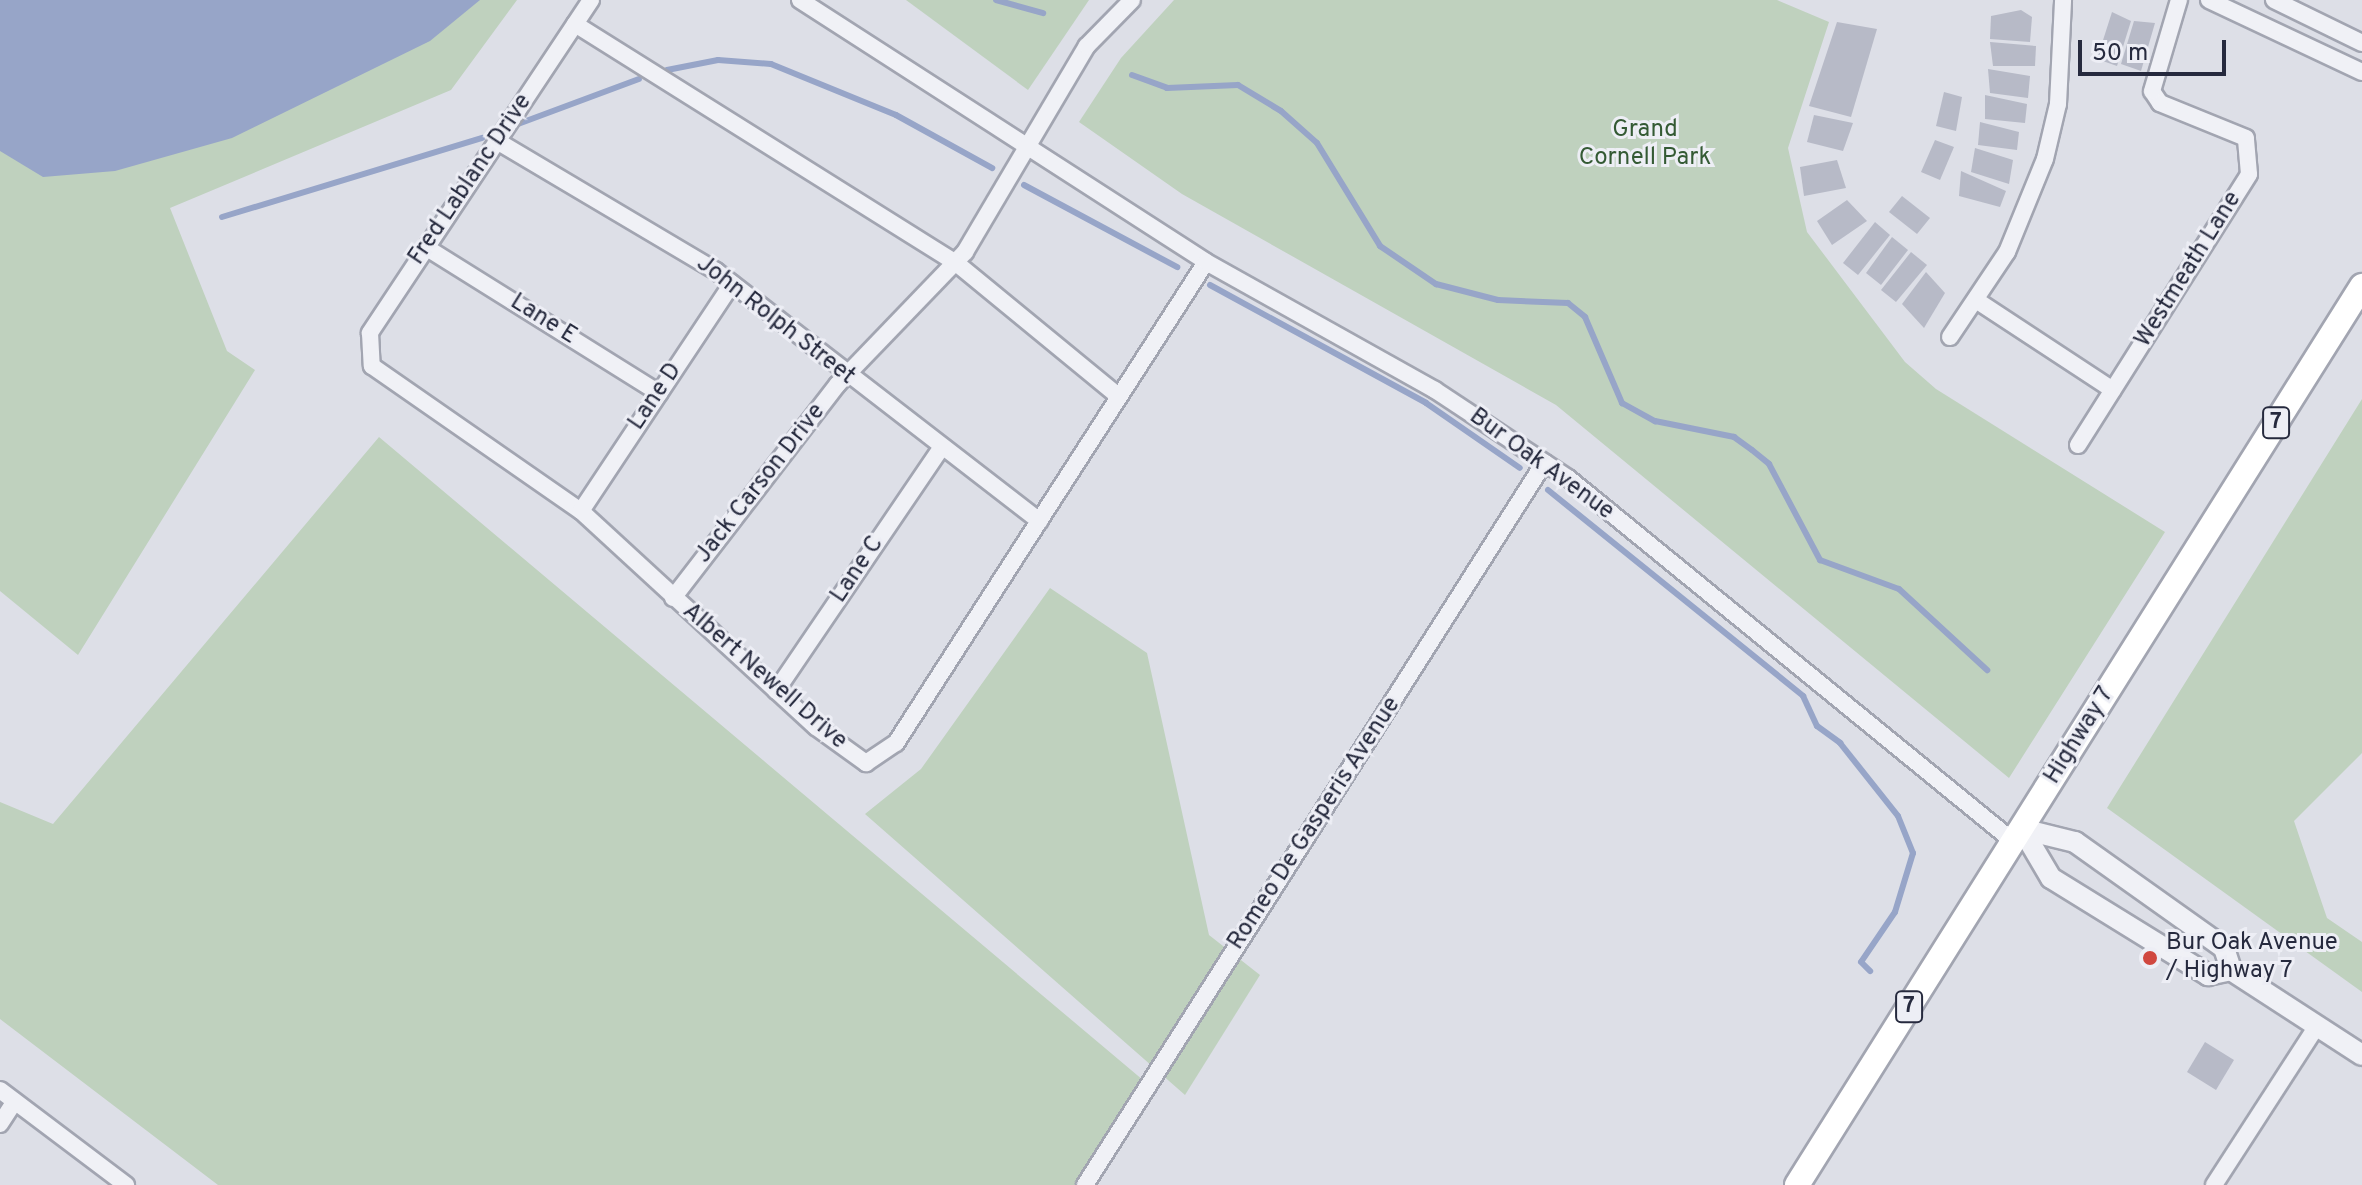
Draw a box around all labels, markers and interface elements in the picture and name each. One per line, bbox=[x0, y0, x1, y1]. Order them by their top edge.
scale bar bbox=[2082, 24, 2230, 74]
text: 50 m bbox=[2092, 39, 2148, 69]
street label: Fred Lablanc Drive bbox=[403, 89, 539, 271]
park label: Grand Cornell Park bbox=[1579, 117, 1711, 173]
street label: Westmeath Lane bbox=[2130, 187, 2248, 353]
street label: John Rolph Street bbox=[690, 250, 860, 392]
street label: Lane E bbox=[504, 288, 582, 352]
street label: Lane D bbox=[623, 358, 689, 436]
street label: Jack Carson Drive bbox=[690, 399, 832, 569]
street label: Bur Oak Avenue bbox=[1463, 403, 1619, 527]
road number: 7 bbox=[2262, 405, 2290, 441]
street label: Lane C bbox=[825, 531, 891, 609]
street label: Albert Newell Drive bbox=[676, 598, 852, 756]
street label: Highway 7 bbox=[2039, 682, 2121, 790]
street label: Romeo De Gasperis Avenue bbox=[1222, 692, 1408, 956]
place label: Bur Oak Avenue / Highway 7 bbox=[2166, 930, 2339, 986]
marker: Bur Oak Avenue / Highway 7 bbox=[2141, 949, 2159, 967]
road number: 7 bbox=[1895, 989, 1923, 1025]

